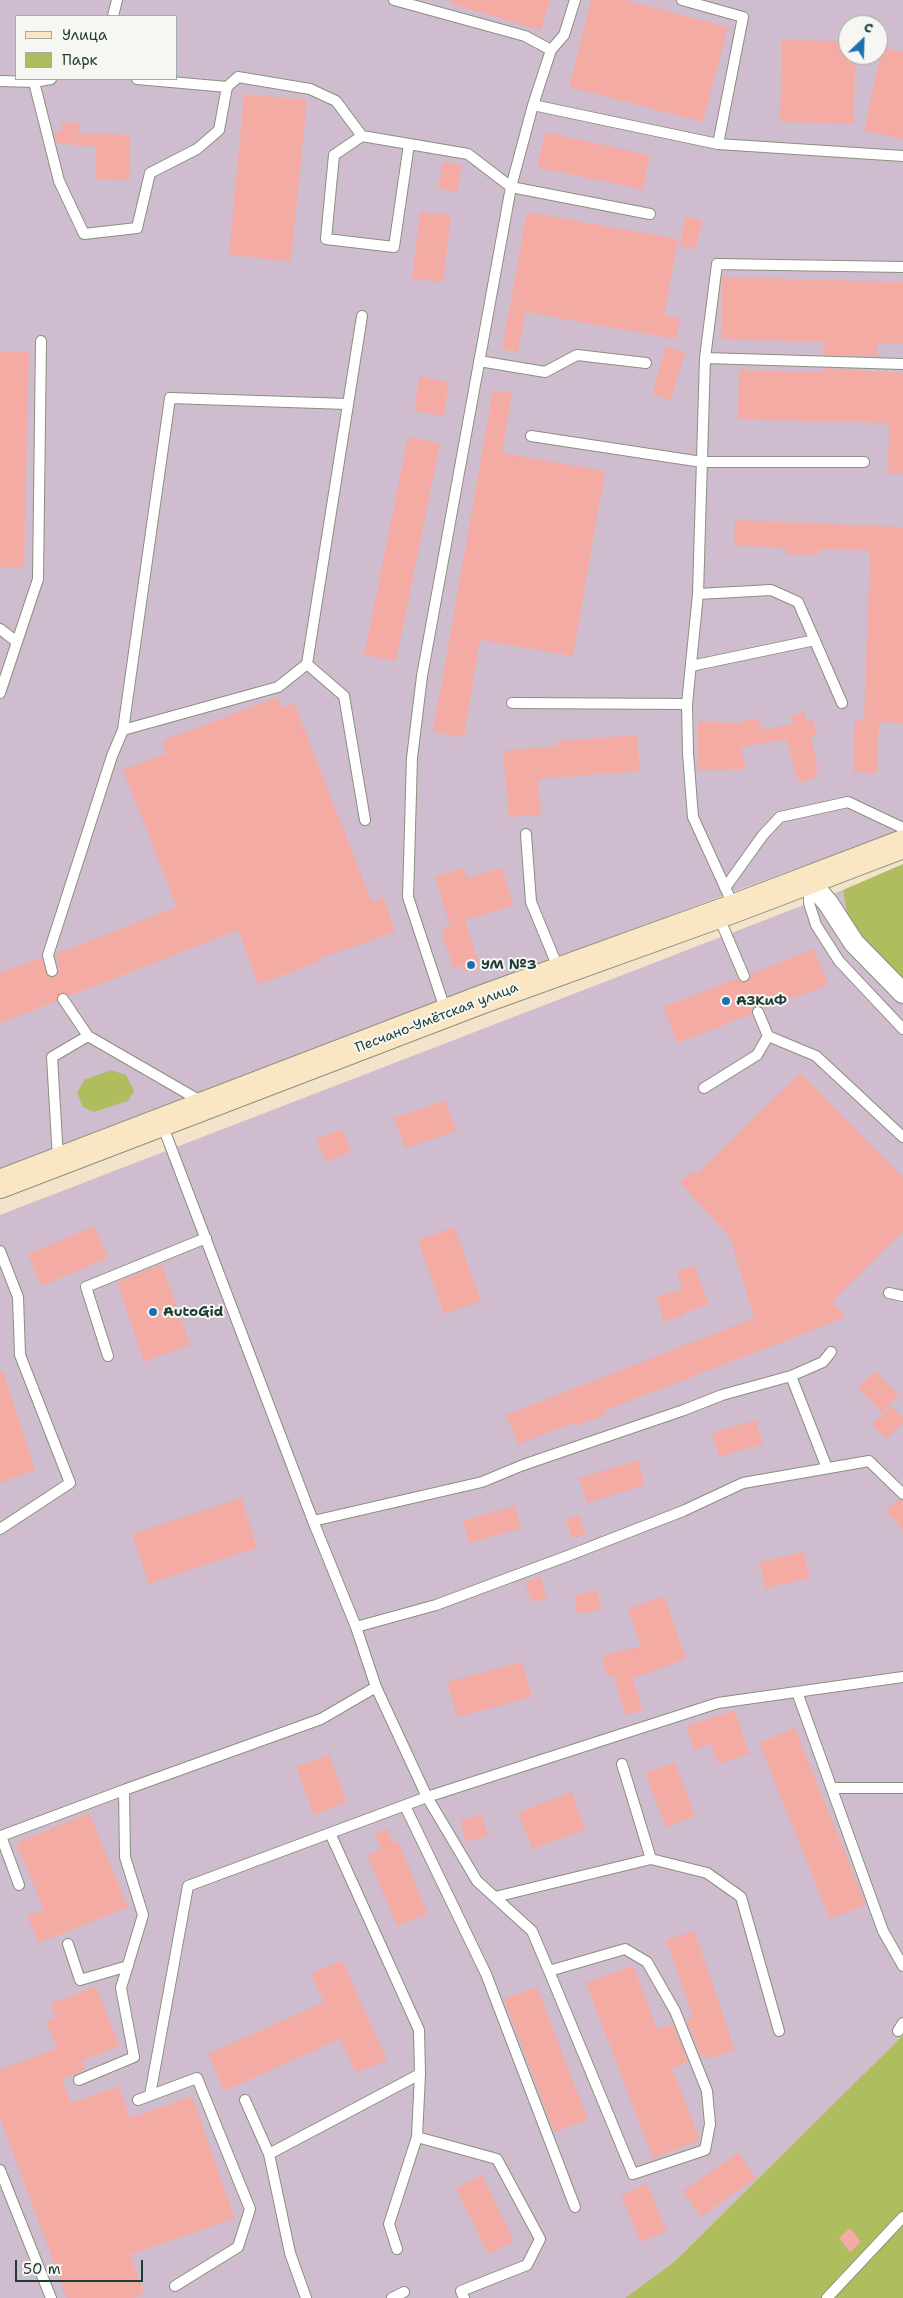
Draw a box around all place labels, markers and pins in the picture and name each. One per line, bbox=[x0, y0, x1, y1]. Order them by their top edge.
place label: УМ №3 bbox=[481, 957, 536, 973]
marker: УМ №3 bbox=[465, 959, 477, 971]
place label: АЗКиФ bbox=[736, 993, 787, 1009]
marker: АЗКиФ bbox=[720, 995, 732, 1007]
place label: AutoGid bbox=[163, 1304, 223, 1320]
marker: AutoGid bbox=[147, 1306, 159, 1318]

